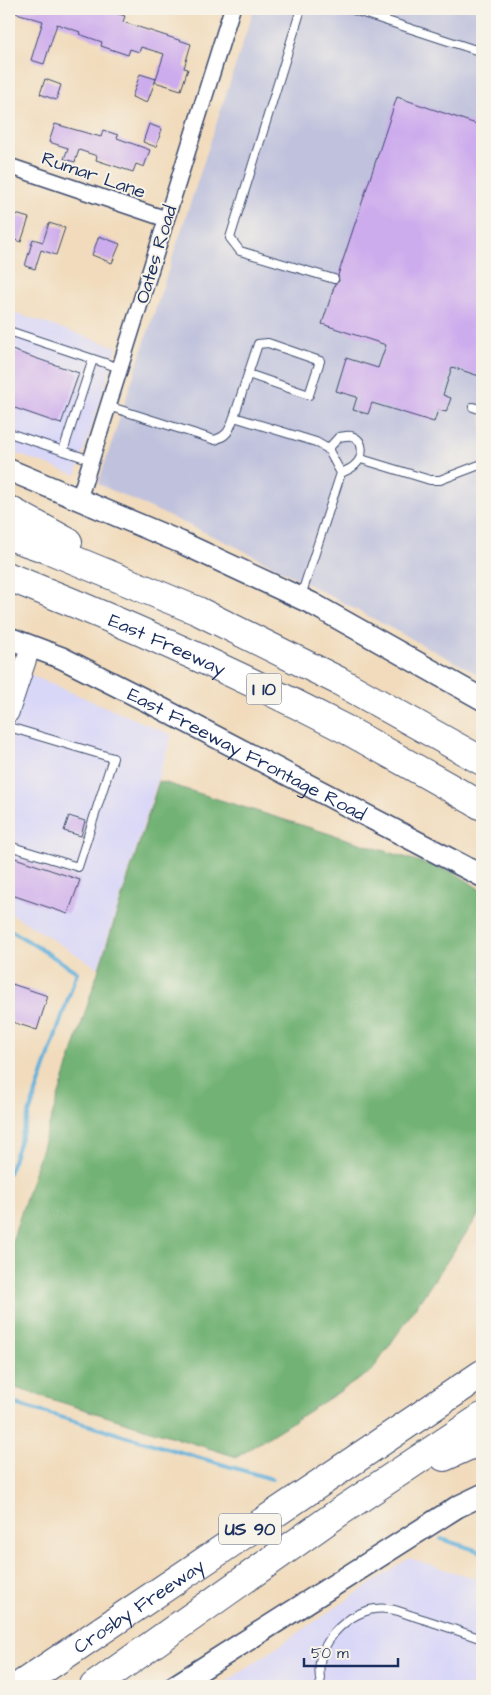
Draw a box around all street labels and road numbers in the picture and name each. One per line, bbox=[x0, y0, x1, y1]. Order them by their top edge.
street label: Rumar Lane bbox=[38, 145, 149, 206]
street label: Oates Road bbox=[129, 202, 184, 307]
street label: East Freeway bbox=[104, 607, 230, 684]
road number: I 10 bbox=[246, 674, 282, 704]
street label: East Freeway Frontage Road bbox=[123, 681, 371, 828]
road number: US 90 bbox=[219, 1514, 281, 1545]
street label: Crosby Freeway bbox=[68, 1553, 211, 1661]

